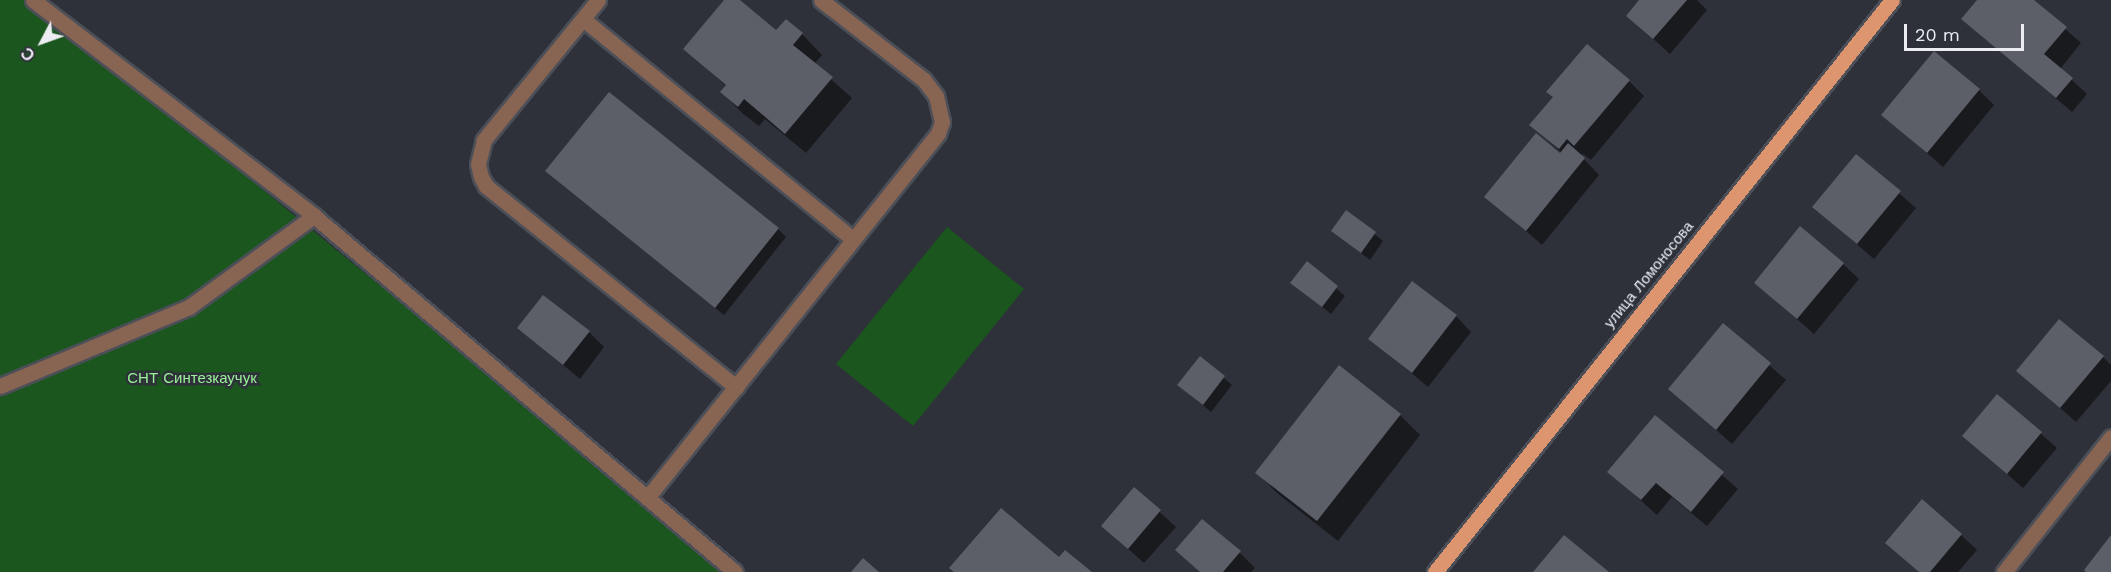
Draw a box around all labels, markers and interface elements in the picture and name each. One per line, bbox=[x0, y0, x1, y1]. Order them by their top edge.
north arrow bbox=[12, 12, 72, 72]
scale bar bbox=[1907, 12, 2027, 50]
text: 20 m bbox=[1915, 24, 1960, 45]
text: С bbox=[17, 44, 39, 65]
street label: улица Ломоносова bbox=[1600, 218, 1698, 332]
park label: СНТ Синтезкаучук bbox=[127, 370, 257, 388]

